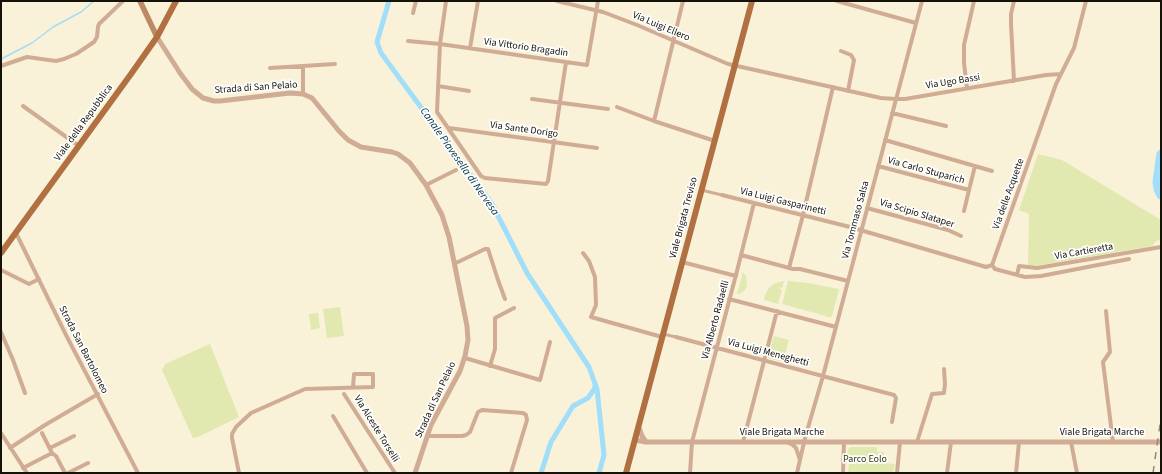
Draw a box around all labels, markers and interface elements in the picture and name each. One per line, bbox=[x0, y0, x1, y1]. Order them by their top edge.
street label: Via Luigi Ellero bbox=[631, 10, 691, 44]
street label: Via Vittorio Bragadin bbox=[483, 36, 569, 60]
street label: Via Ugo Bassi bbox=[925, 72, 981, 92]
street label: Strada di San Pelaio bbox=[214, 79, 298, 97]
street label: Viale della Repubblica bbox=[52, 82, 116, 164]
water label: Canale Piavesella di Nervesa bbox=[417, 105, 501, 219]
street label: Via Sante Dorigo bbox=[489, 119, 559, 141]
street label: Via Carlo Stuparich bbox=[886, 155, 966, 187]
street label: Via delle Acquette bbox=[991, 157, 1027, 231]
street label: Viale Brigata Treviso bbox=[667, 176, 701, 260]
street label: Via Tommaso Salsa bbox=[840, 180, 872, 260]
street label: Via Luigi Gasparinetti bbox=[739, 186, 827, 218]
street label: Via Scipio Slataper bbox=[878, 197, 956, 231]
street label: Via Cartieretta bbox=[1054, 241, 1114, 263]
street label: Via Alberto Radaelli bbox=[700, 279, 732, 361]
street label: Strada San Bartolomeo bbox=[56, 304, 110, 396]
street label: Via Luigi Meneghetti bbox=[726, 336, 810, 370]
street label: Strada di San Pelaio bbox=[413, 360, 459, 440]
street label: Via Alceste Torselli bbox=[351, 393, 401, 465]
street label: Viale Brigata Marche bbox=[740, 427, 824, 439]
street label: Viale Brigata Marche bbox=[1060, 427, 1144, 439]
park label: Parco Eolo bbox=[843, 454, 887, 466]

